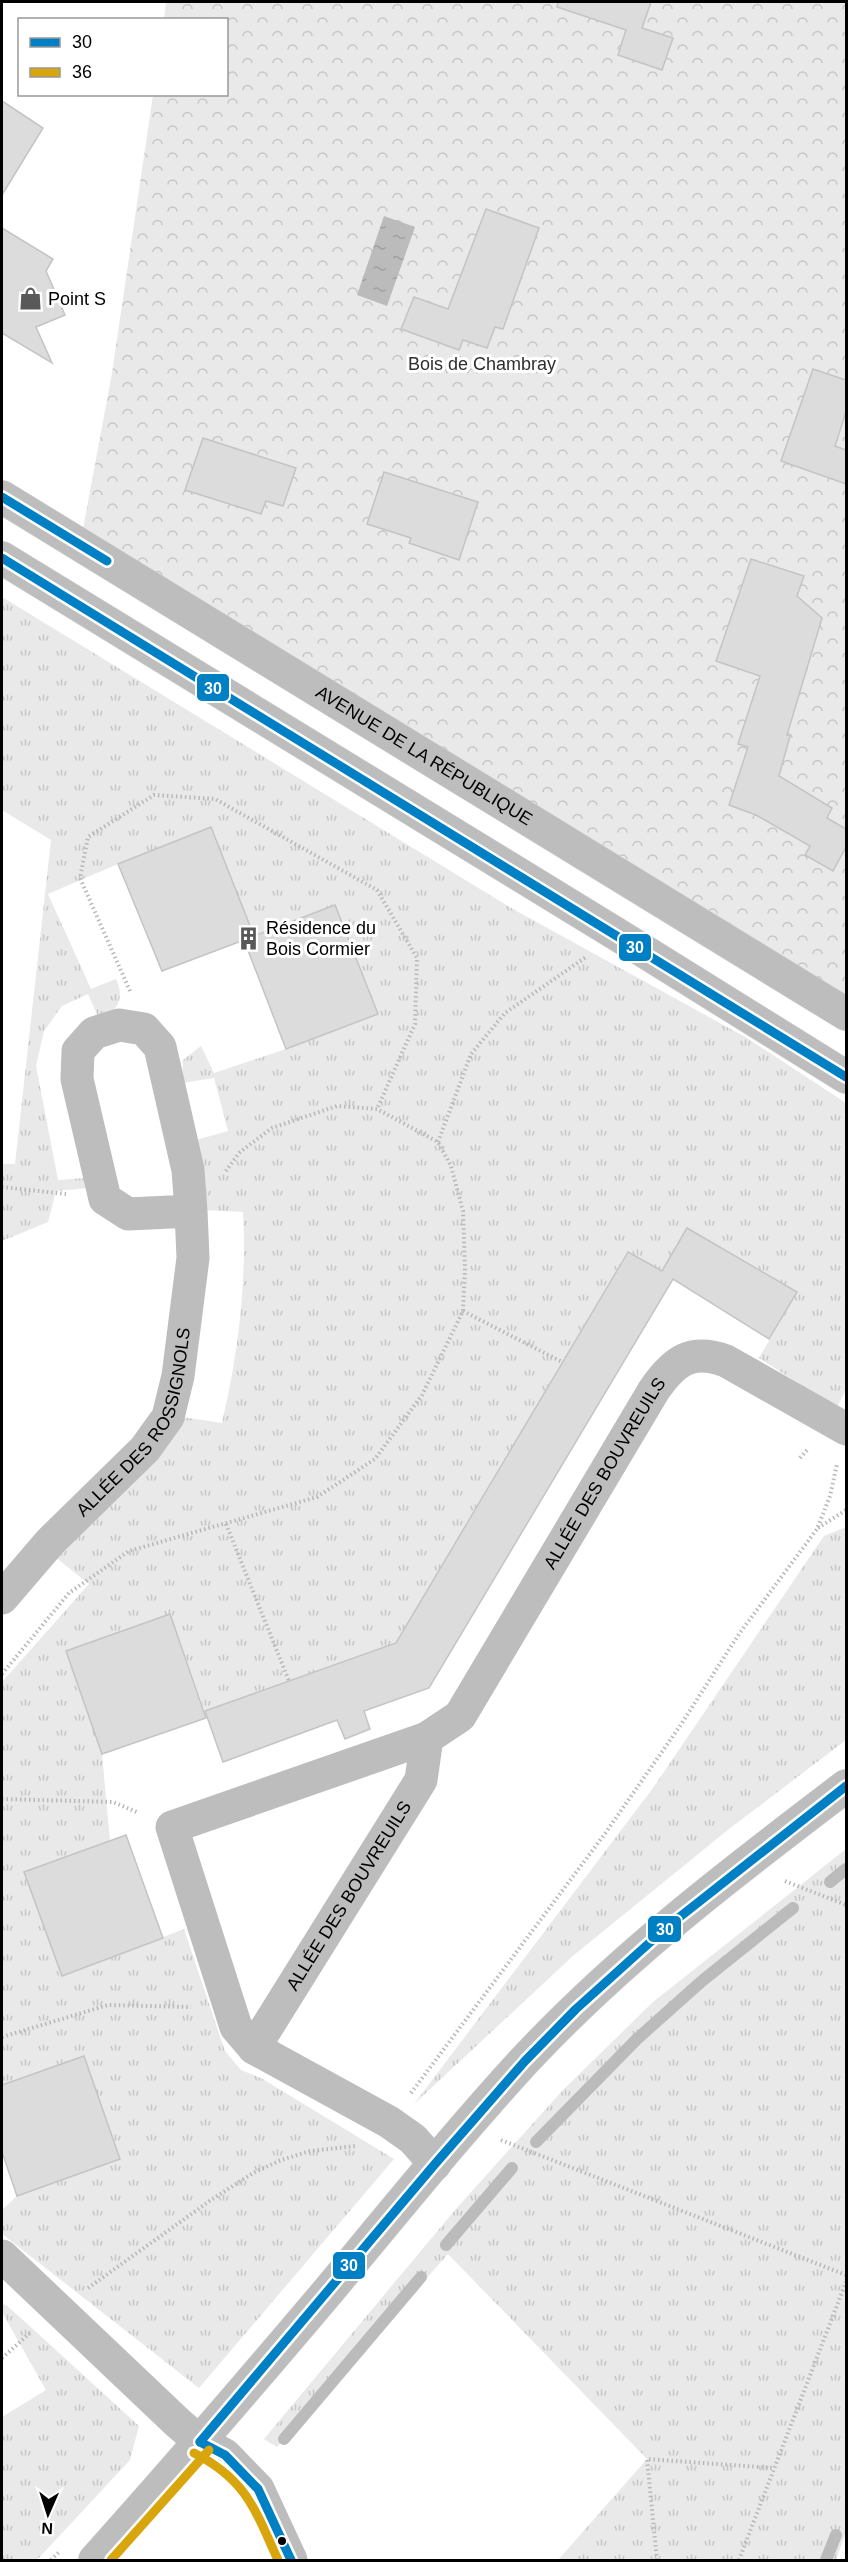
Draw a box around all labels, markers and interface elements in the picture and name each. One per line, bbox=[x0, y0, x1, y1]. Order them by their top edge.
legend bbox=[18, 18, 228, 96]
text: 30 bbox=[72, 32, 92, 52]
text: 36 bbox=[72, 62, 92, 82]
shop icon: Point S bbox=[17, 286, 43, 312]
place label: Point S bbox=[48, 289, 106, 309]
park label: Bois de Chambray bbox=[408, 354, 556, 374]
line badge: 30 bbox=[196, 673, 230, 702]
text: 30 bbox=[204, 680, 222, 697]
street label: AVENUE DE LA RÉPUBLIQUE bbox=[312, 682, 536, 829]
place label: Résidence du Bois Cormier bbox=[266, 918, 376, 959]
building icon: Résidence du Bois Cormier bbox=[235, 925, 261, 951]
line badge: 30 bbox=[618, 933, 652, 962]
text: 30 bbox=[626, 939, 644, 956]
street label: ALLÉE DES ROSSIGNOLS bbox=[72, 1326, 194, 1520]
street label: ALLÉE DES BOUVREUILS bbox=[540, 1374, 670, 1573]
street label: ALLÉE DES BOUVREUILS bbox=[282, 1797, 415, 1994]
line badge: 30 bbox=[647, 1915, 682, 1943]
text: 30 bbox=[656, 1921, 674, 1938]
line badge: 30 bbox=[332, 2251, 366, 2280]
text: 30 bbox=[340, 2257, 358, 2274]
north arrow bbox=[18, 2484, 78, 2544]
text: N bbox=[41, 2520, 53, 2537]
unlabelled marker bbox=[276, 2535, 288, 2547]

